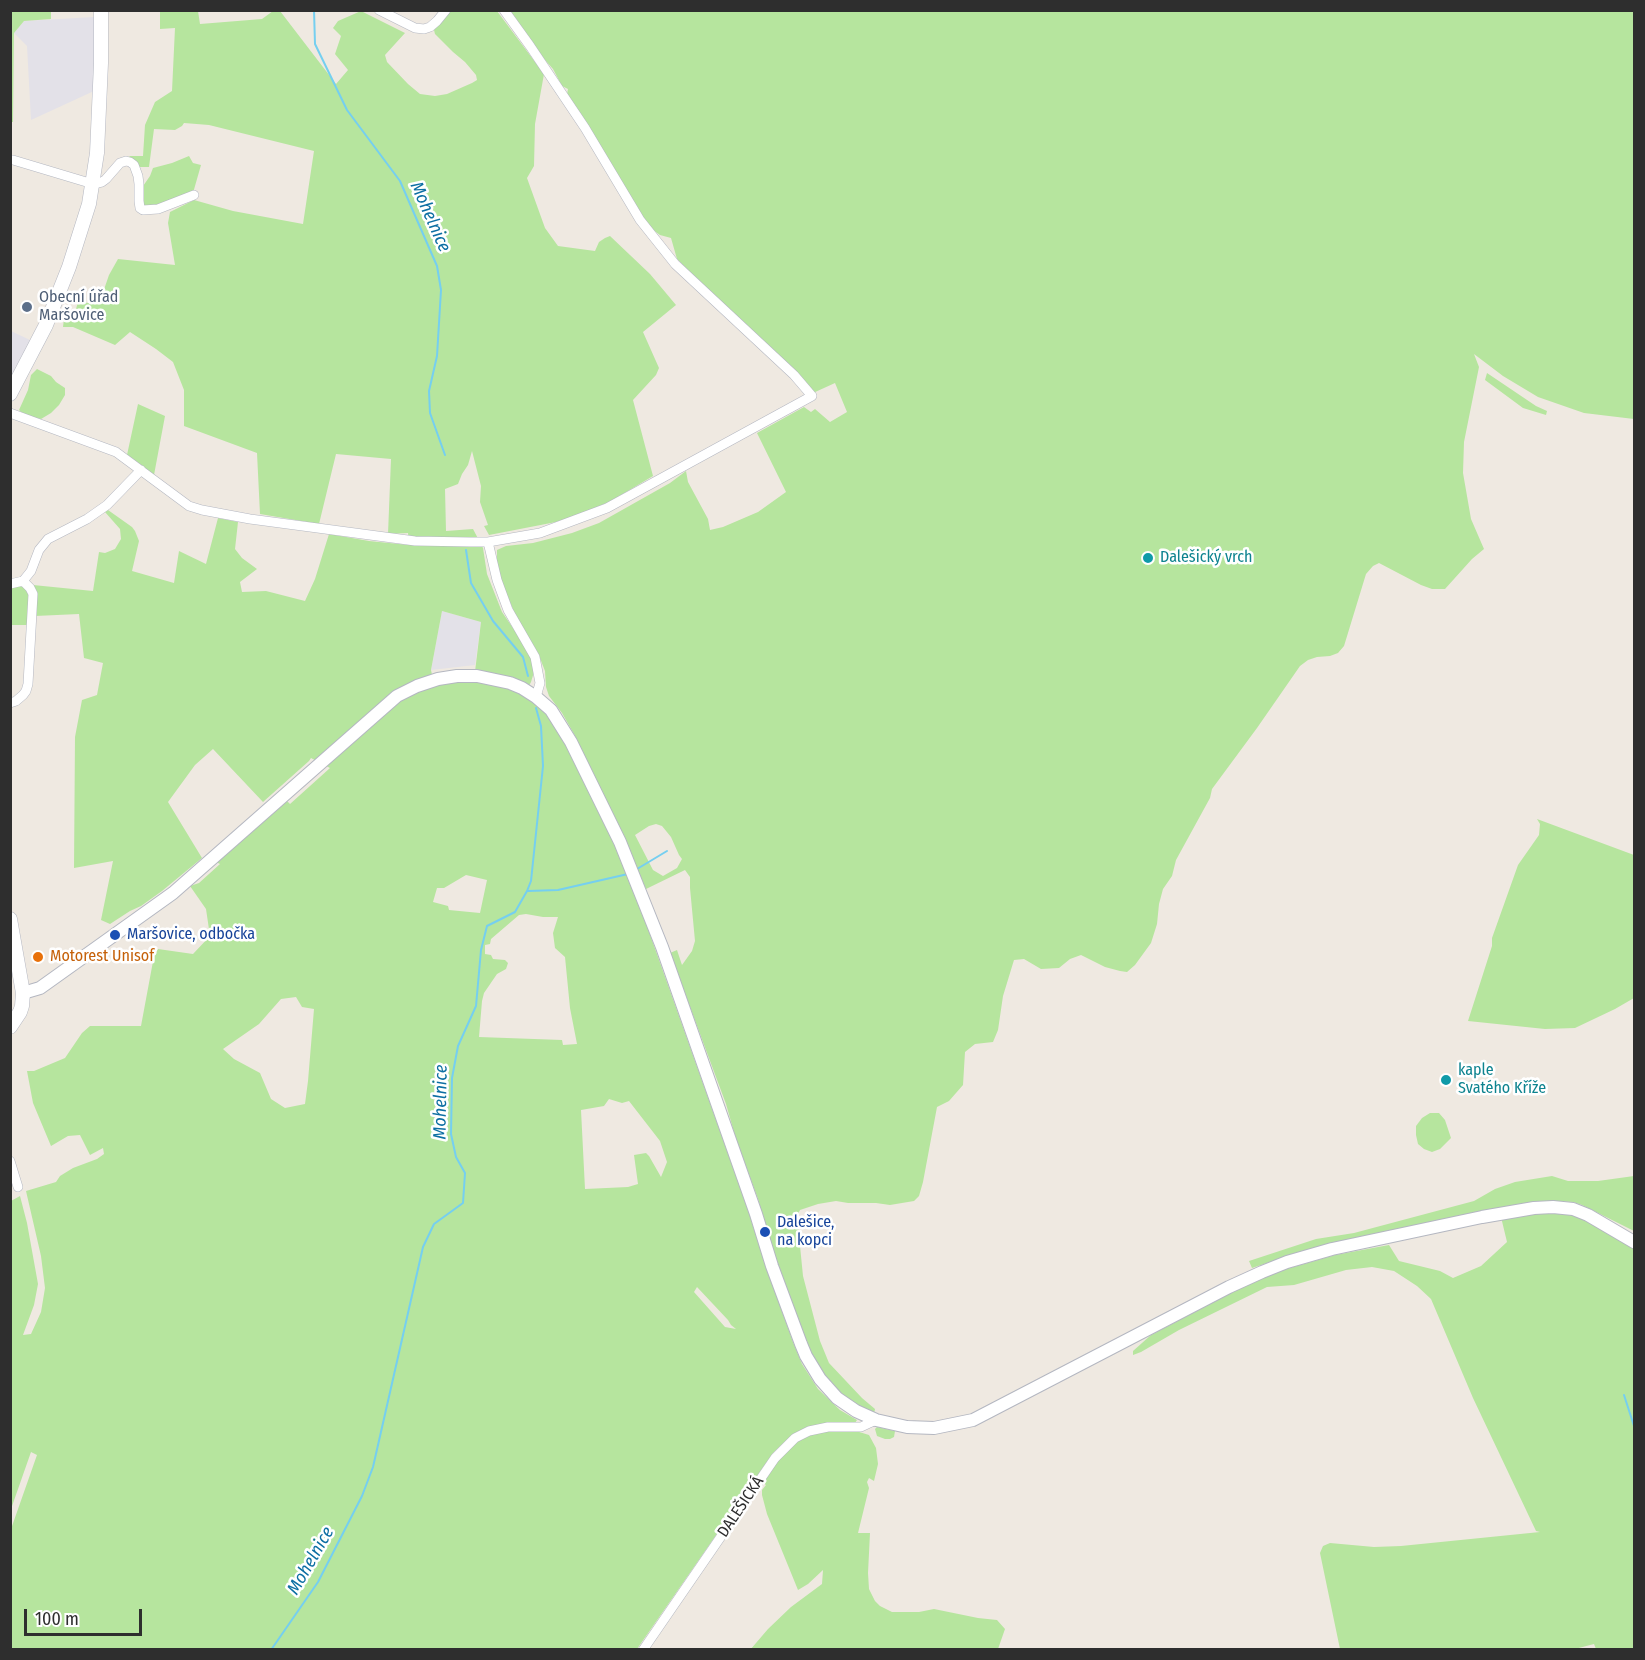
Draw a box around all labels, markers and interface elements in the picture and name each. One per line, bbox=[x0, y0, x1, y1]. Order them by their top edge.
water label: Mohelnice bbox=[405, 179, 455, 255]
place label: Obecní úřad Maršovice bbox=[39, 288, 118, 326]
marker: Obecní úřad Maršovice bbox=[20, 300, 34, 314]
place label: Dalešický vrch bbox=[1160, 548, 1252, 568]
marker: Dalešický vrch bbox=[1141, 551, 1155, 565]
place label: Maršovice, odbočka bbox=[127, 925, 255, 945]
marker: Maršovice, odbočka bbox=[108, 928, 122, 942]
place label: Motorest Unisof bbox=[50, 947, 154, 967]
marker: Motorest Unisof bbox=[31, 950, 45, 964]
place label: kaple Svatého Kříže bbox=[1458, 1061, 1546, 1099]
water label: Mohelnice bbox=[430, 1065, 452, 1139]
marker: kaple Svatého Kříže bbox=[1439, 1073, 1453, 1087]
place label: Dalešice, na kopci bbox=[777, 1213, 834, 1251]
marker: Dalešice, na kopci bbox=[758, 1225, 772, 1239]
street label: DALEŠICKÁ bbox=[714, 1473, 768, 1541]
water label: Mohelnice bbox=[283, 1523, 339, 1599]
scale bar bbox=[27, 1597, 146, 1635]
text: 100 m bbox=[35, 1608, 79, 1630]

